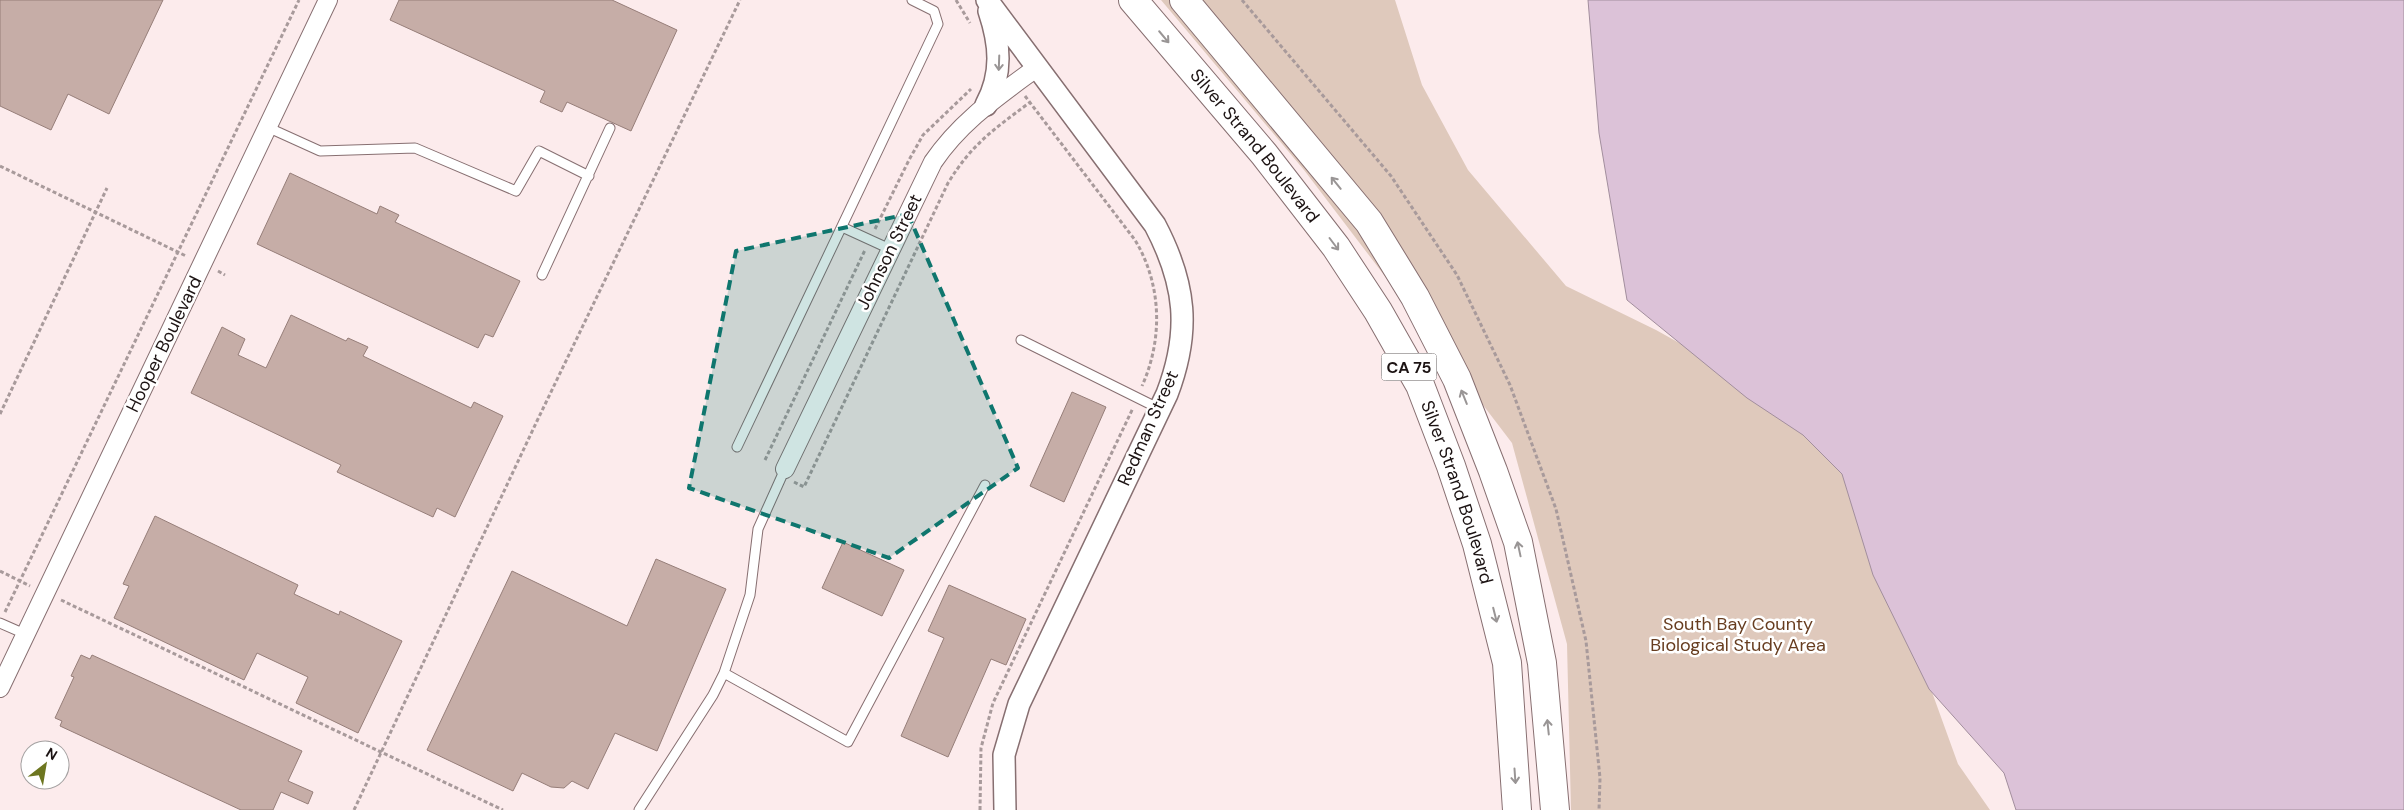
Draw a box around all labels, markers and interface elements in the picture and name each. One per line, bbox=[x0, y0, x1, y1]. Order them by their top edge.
one-way arrow bbox=[1159, 30, 1170, 43]
one-way arrow bbox=[994, 55, 1003, 71]
street label: Silver Strand Boulevard bbox=[1185, 64, 1325, 228]
one-way arrow bbox=[1331, 176, 1342, 189]
street label: Johnson Street bbox=[851, 190, 927, 314]
one-way arrow bbox=[1328, 237, 1339, 250]
street label: Hooper Boulevard bbox=[121, 272, 207, 416]
road number: CA 75 bbox=[1382, 354, 1436, 381]
street label: Redman Street bbox=[1112, 367, 1184, 489]
one-way arrow bbox=[1458, 389, 1467, 404]
street label: Silver Strand Boulevard bbox=[1415, 397, 1499, 586]
one-way arrow bbox=[1514, 542, 1523, 558]
one-way arrow bbox=[1491, 606, 1500, 622]
park label: South Bay County Biological Study Area bbox=[1650, 612, 1826, 657]
one-way arrow bbox=[1543, 719, 1553, 735]
north arrow bbox=[20, 740, 70, 790]
text: N bbox=[43, 744, 61, 764]
one-way arrow bbox=[1510, 767, 1520, 783]

